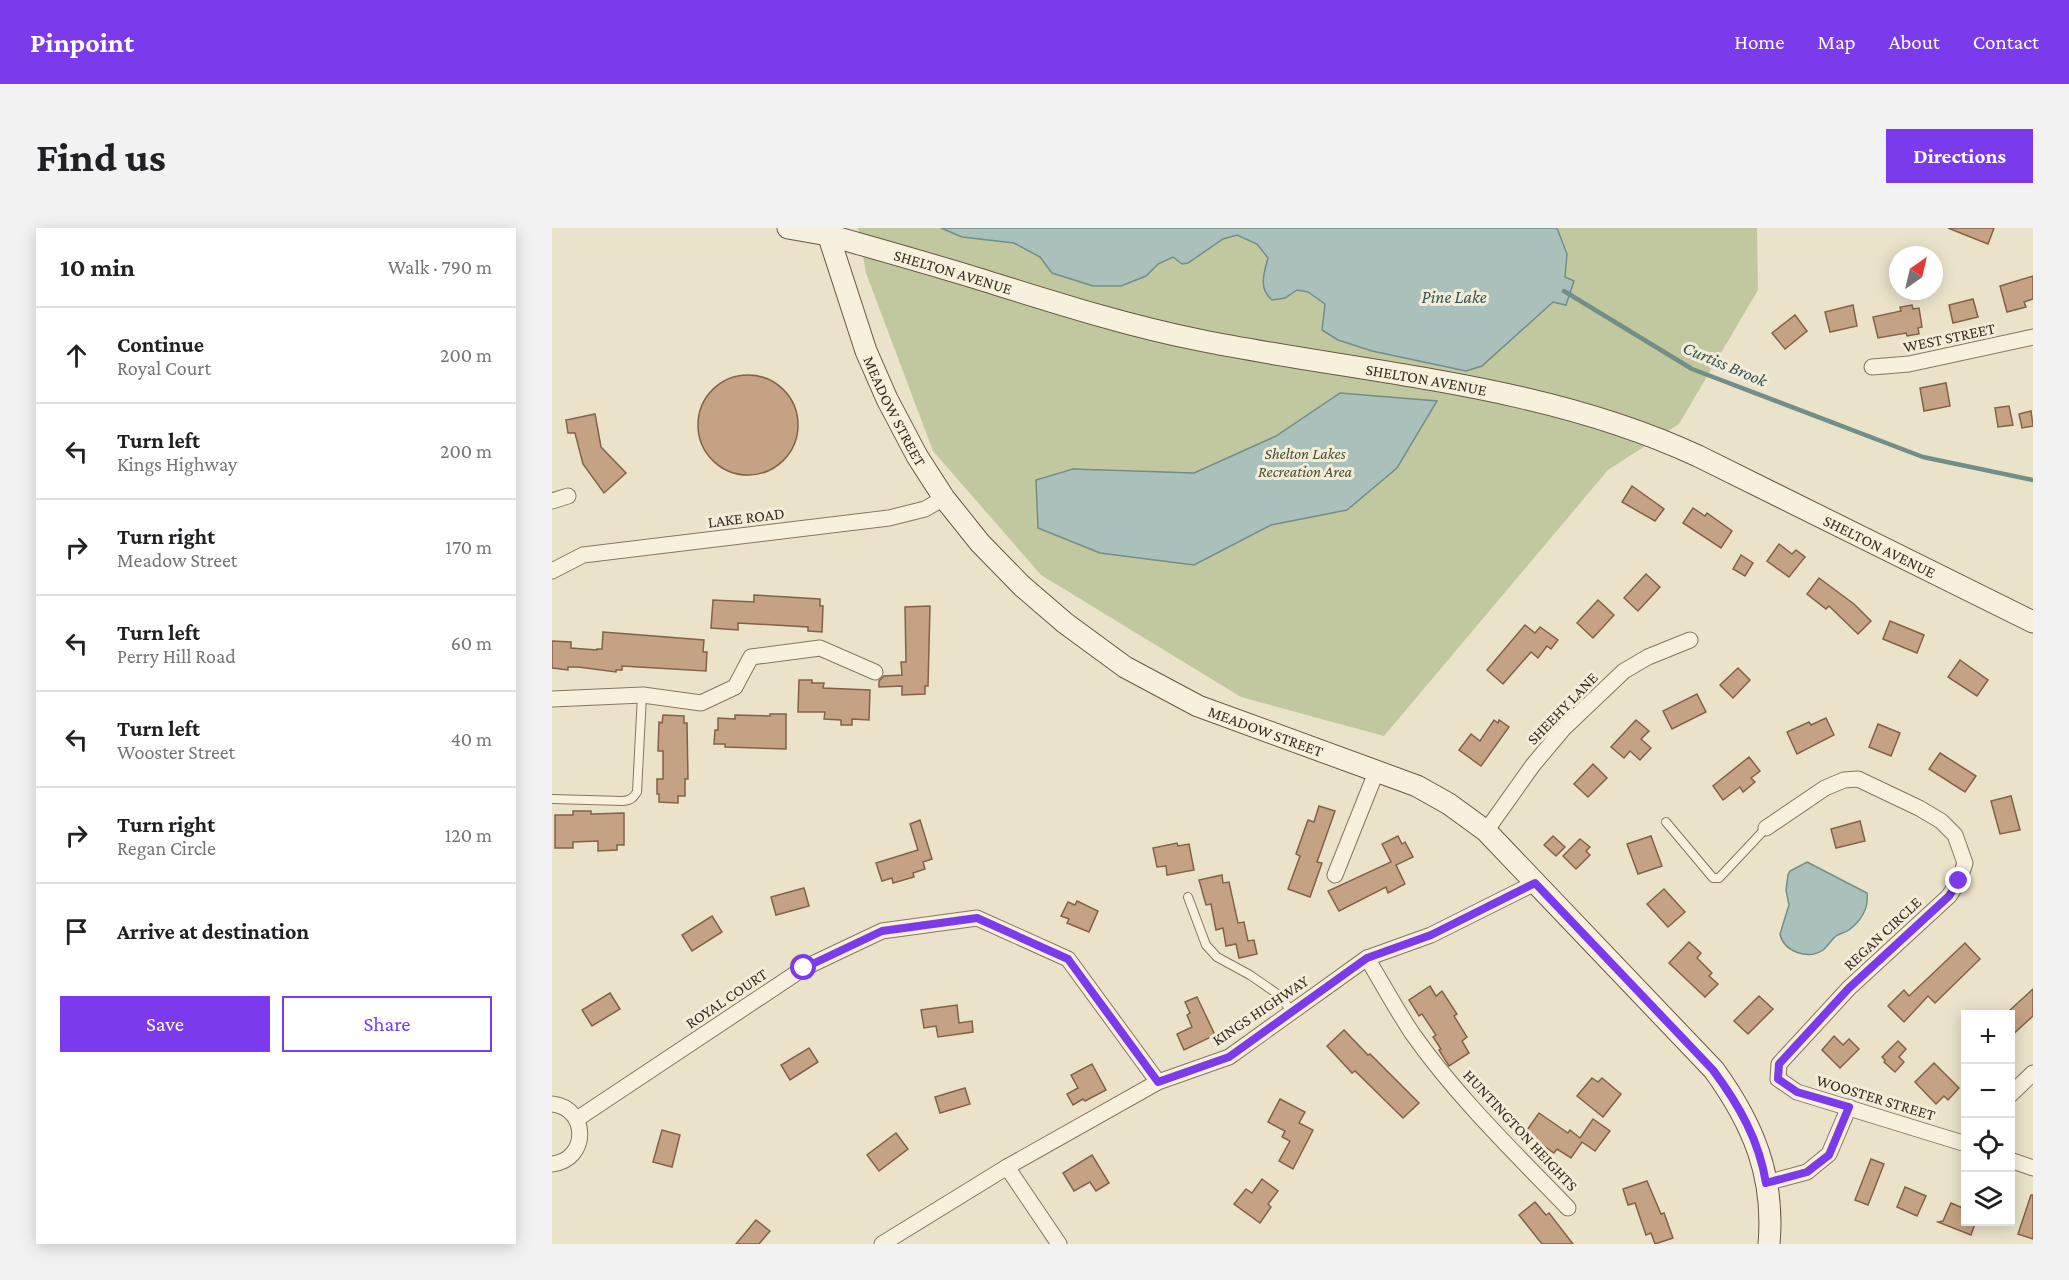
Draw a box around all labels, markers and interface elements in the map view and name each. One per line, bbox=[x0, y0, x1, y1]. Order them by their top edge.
text: Pinpoint bbox=[30, 27, 134, 58]
text: Home bbox=[1734, 30, 1784, 54]
text: Map bbox=[1817, 30, 1856, 54]
text: About bbox=[1889, 30, 1940, 54]
text: Contact bbox=[1973, 30, 2039, 54]
button: Directions bbox=[1886, 129, 2033, 183]
text: Find us bbox=[36, 133, 166, 180]
street label: SHELTON AVENUE bbox=[892, 246, 1015, 298]
north arrow bbox=[1889, 246, 1943, 300]
text: 10 min bbox=[60, 253, 135, 282]
text: Walk · 790 m bbox=[388, 256, 492, 278]
water label: Pine Lake bbox=[1421, 287, 1487, 307]
street label: WEST STREET bbox=[1902, 319, 1997, 356]
text: Continue bbox=[117, 332, 204, 357]
water label: Curtiss Brook bbox=[1680, 337, 1771, 391]
icon: ahead bbox=[60, 339, 93, 372]
text: 200 m bbox=[440, 344, 492, 366]
street label: MEADOW STREET bbox=[860, 353, 929, 470]
text: Royal Court bbox=[117, 357, 211, 379]
street label: SHELTON AVENUE bbox=[1365, 361, 1489, 399]
text: Turn left bbox=[117, 428, 200, 453]
icon: left bbox=[60, 435, 93, 468]
text: 200 m bbox=[440, 440, 492, 462]
park label: Shelton Lakes Recreation Area bbox=[1258, 445, 1353, 480]
text: Kings Highway bbox=[117, 453, 237, 475]
street label: LAKE ROAD bbox=[707, 504, 785, 531]
street label: SHELTON AVENUE bbox=[1821, 512, 1939, 581]
text: Turn right bbox=[117, 524, 215, 549]
icon: right bbox=[60, 531, 93, 564]
text: 170 m bbox=[445, 536, 492, 558]
text: Meadow Street bbox=[117, 549, 237, 571]
text: Turn left bbox=[117, 620, 200, 645]
icon: left bbox=[60, 627, 93, 660]
text: 60 m bbox=[451, 632, 492, 654]
text: Perry Hill Road bbox=[117, 645, 236, 667]
street label: SHEEHY LANE bbox=[1524, 669, 1601, 748]
street label: MEADOW STREET bbox=[1206, 703, 1326, 760]
text: Turn left bbox=[117, 716, 200, 741]
icon: left bbox=[60, 723, 93, 756]
text: 40 m bbox=[451, 728, 492, 750]
text: Wooster Street bbox=[117, 741, 235, 763]
text: Turn right bbox=[117, 812, 215, 837]
icon: right bbox=[60, 819, 93, 852]
text: 120 m bbox=[445, 824, 492, 846]
text: Regan Circle bbox=[117, 837, 216, 859]
route end bbox=[1945, 867, 1971, 893]
street label: REGAN CIRCLE bbox=[1840, 893, 1925, 973]
icon: arrive bbox=[60, 915, 93, 948]
text: Arrive at destination bbox=[117, 919, 309, 944]
route start bbox=[790, 954, 816, 980]
street label: ROYAL COURT bbox=[682, 965, 770, 1032]
street label: KINGS HIGHWAY bbox=[1209, 972, 1312, 1049]
button: Save bbox=[60, 996, 270, 1052]
button: Share bbox=[282, 996, 492, 1052]
map controls bbox=[1961, 1010, 2015, 1226]
button: + bbox=[1961, 1010, 2015, 1064]
button: − bbox=[1961, 1064, 2015, 1118]
street label: HUNTINGTON HEIGHTS bbox=[1460, 1066, 1581, 1194]
street label: WOOSTER STREET bbox=[1814, 1071, 1938, 1124]
button: locate bbox=[1961, 1118, 2015, 1172]
button: layers bbox=[1961, 1172, 2015, 1226]

